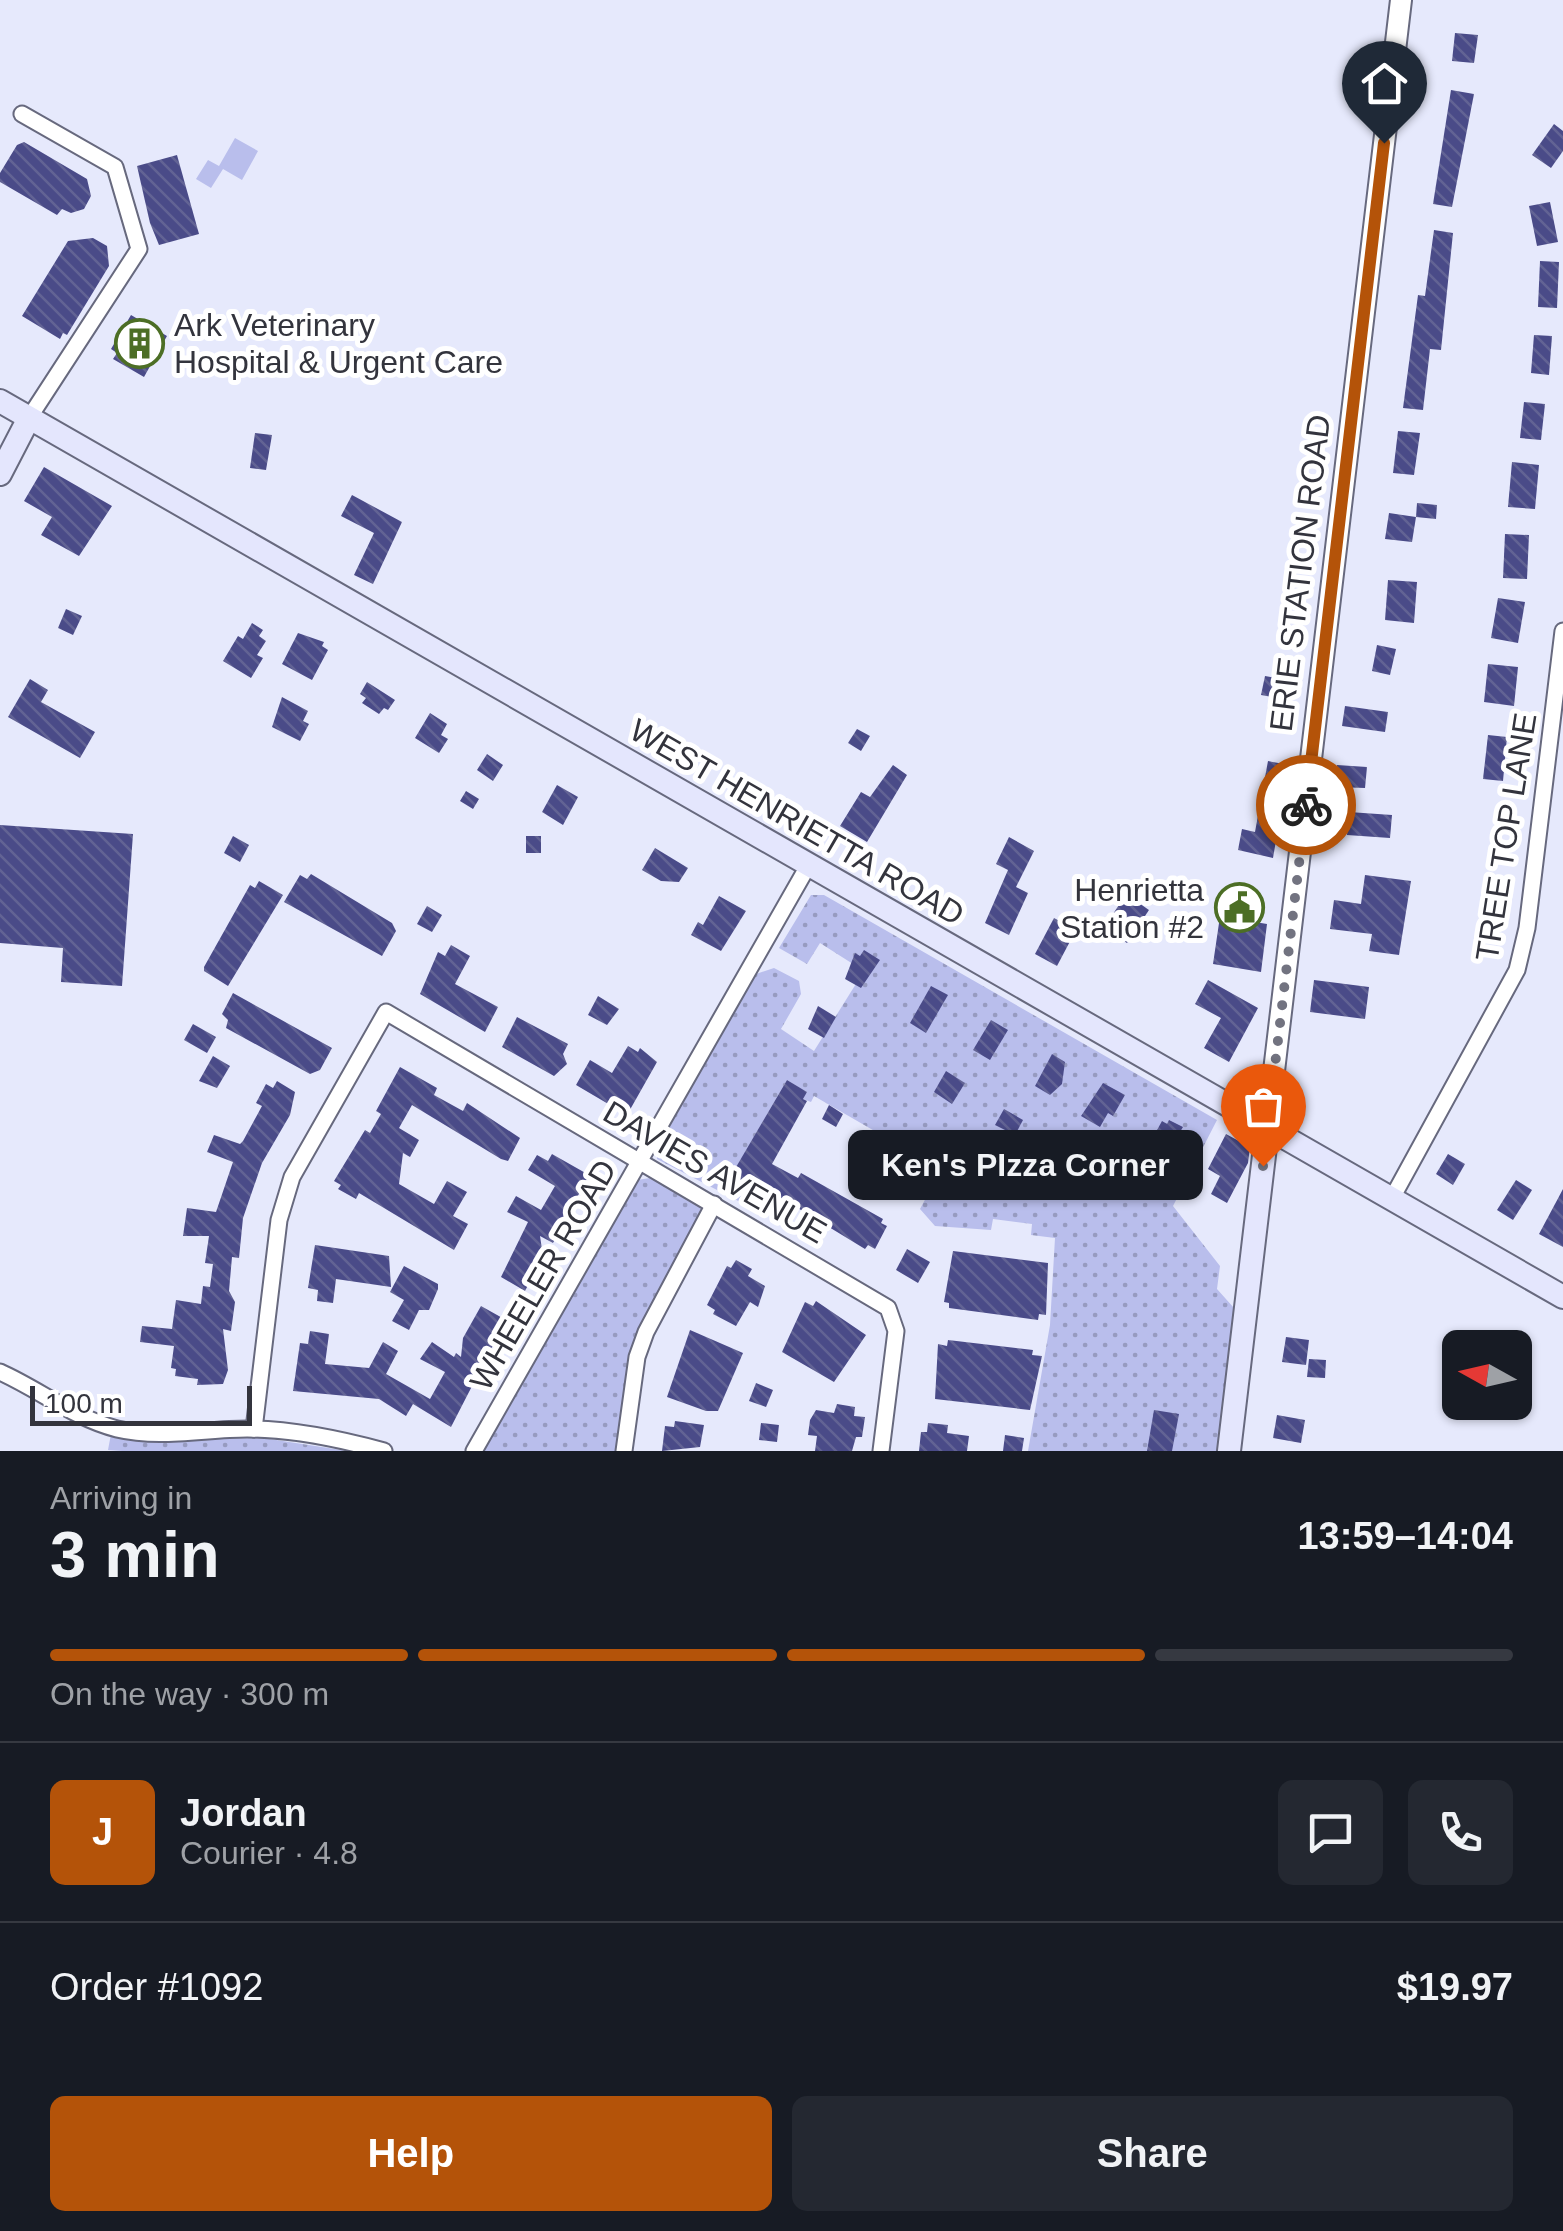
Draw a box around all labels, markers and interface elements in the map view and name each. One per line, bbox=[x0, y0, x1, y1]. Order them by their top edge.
pin bbox=[1342, 41, 1427, 144]
icon: home bbox=[1357, 56, 1412, 111]
place label: Ark Veterinary Hospital & Urgent Care bbox=[174, 307, 503, 380]
building icon: Ark Veterinary Hospital & Urgent Care bbox=[113, 317, 165, 369]
street label: ERIE STATION ROAD bbox=[1263, 413, 1337, 733]
street label: TREE TOP LANE bbox=[1469, 710, 1543, 964]
street label: WEST HENRIETTA ROAD bbox=[624, 712, 970, 932]
courier bbox=[1256, 755, 1356, 855]
icon: bike bbox=[1279, 778, 1334, 833]
place label: Henrietta Station #2 bbox=[1060, 872, 1204, 945]
public building icon: Henrietta Station #2 bbox=[1213, 882, 1265, 934]
pin bbox=[1221, 1064, 1306, 1167]
icon: bag bbox=[1236, 1079, 1291, 1134]
street label: DAVIES AVENUE bbox=[597, 1094, 833, 1250]
callout: Ken's PIzza Corner bbox=[848, 1131, 1203, 1201]
text: Ken's PIzza Corner bbox=[881, 1147, 1170, 1183]
street label: WHEELER ROAD bbox=[463, 1154, 623, 1396]
north arrow bbox=[1442, 1330, 1532, 1420]
map controls bbox=[1442, 1330, 1532, 1420]
scale bar bbox=[30, 1381, 252, 1426]
text: 100 m bbox=[45, 1388, 123, 1419]
text: Arriving in bbox=[50, 1480, 192, 1516]
text: 13:59–14:04 bbox=[1297, 1515, 1513, 1557]
text: 3 min bbox=[50, 1518, 220, 1591]
text: On the way · 300 m bbox=[50, 1676, 329, 1712]
button: chat bbox=[1278, 1780, 1383, 1885]
button: phone bbox=[1408, 1780, 1513, 1885]
text: Jordan bbox=[180, 1792, 307, 1834]
text: J bbox=[92, 1811, 113, 1853]
text: Courier · 4.8 bbox=[180, 1835, 358, 1871]
text: Order #1092 bbox=[50, 1966, 263, 2008]
text: $19.97 bbox=[1397, 1966, 1513, 2008]
button: Help bbox=[50, 2096, 772, 2211]
button: Share bbox=[792, 2096, 1513, 2211]

